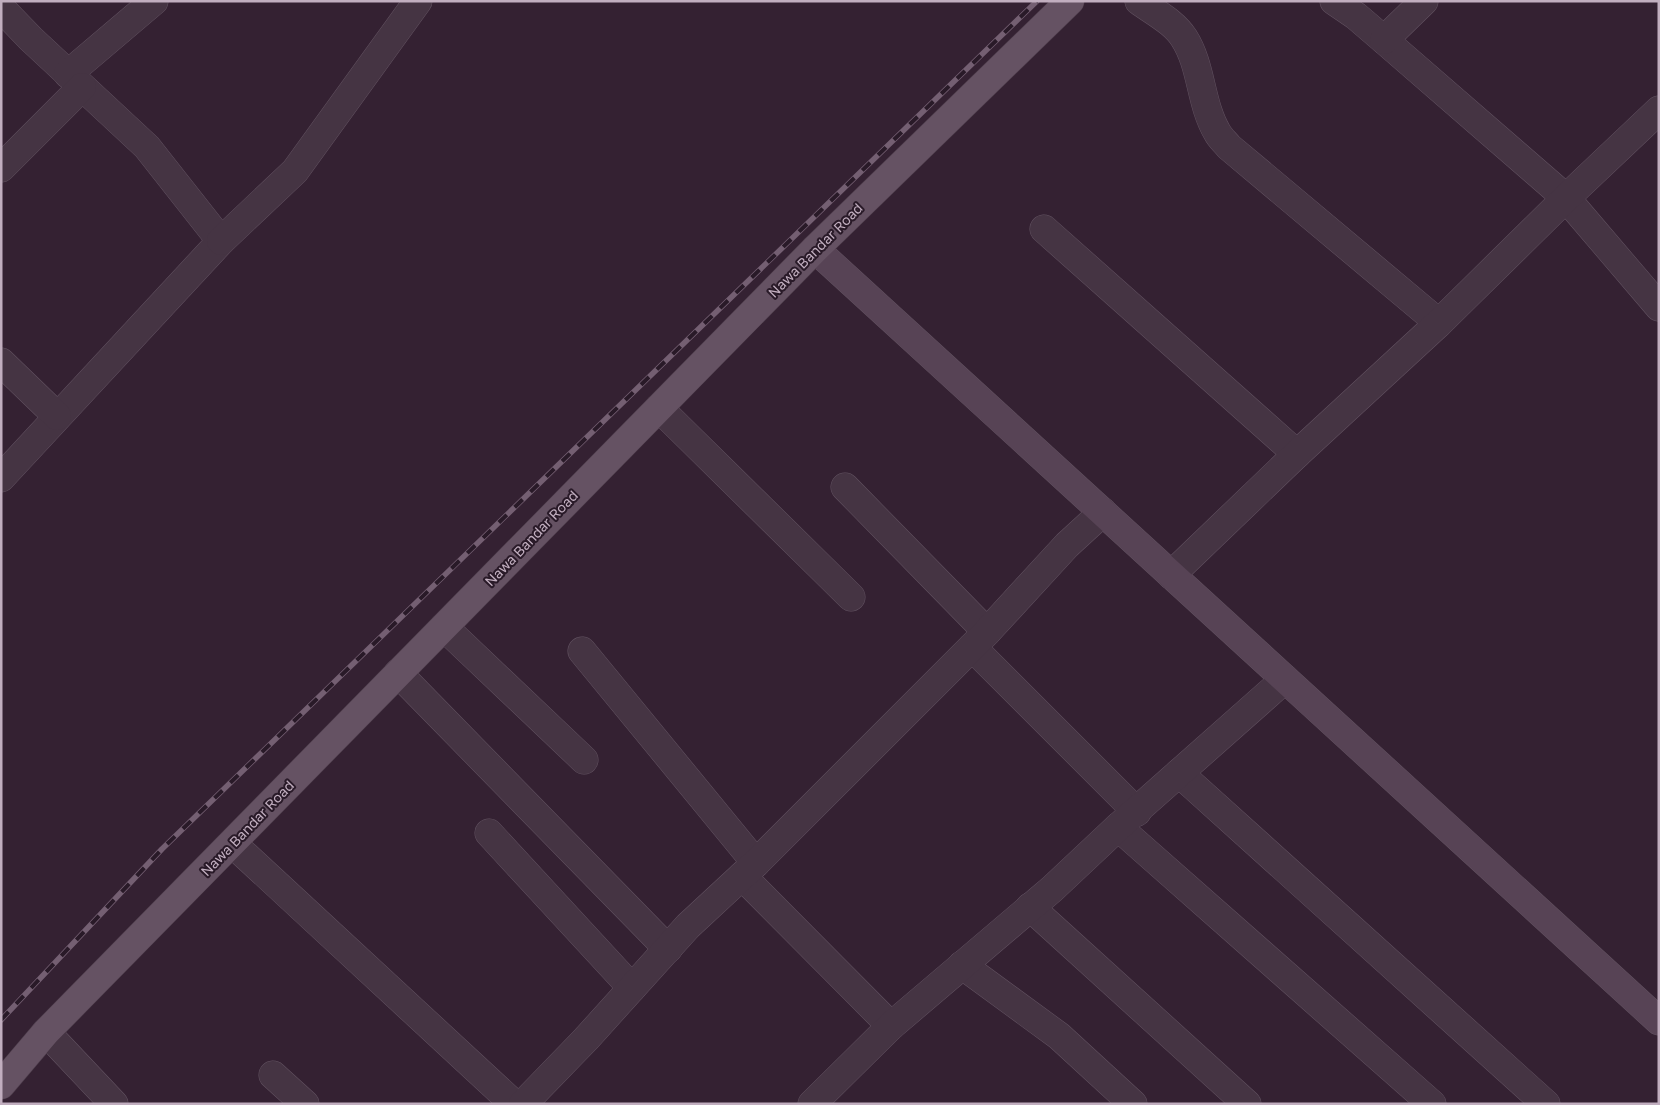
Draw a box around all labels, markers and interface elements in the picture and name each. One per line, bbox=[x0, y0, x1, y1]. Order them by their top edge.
street label: Nawa Bandar Road bbox=[764, 199, 866, 301]
street label: Nawa Bandar Road bbox=[481, 487, 581, 589]
street label: Nawa Bandar Road bbox=[197, 777, 297, 879]

